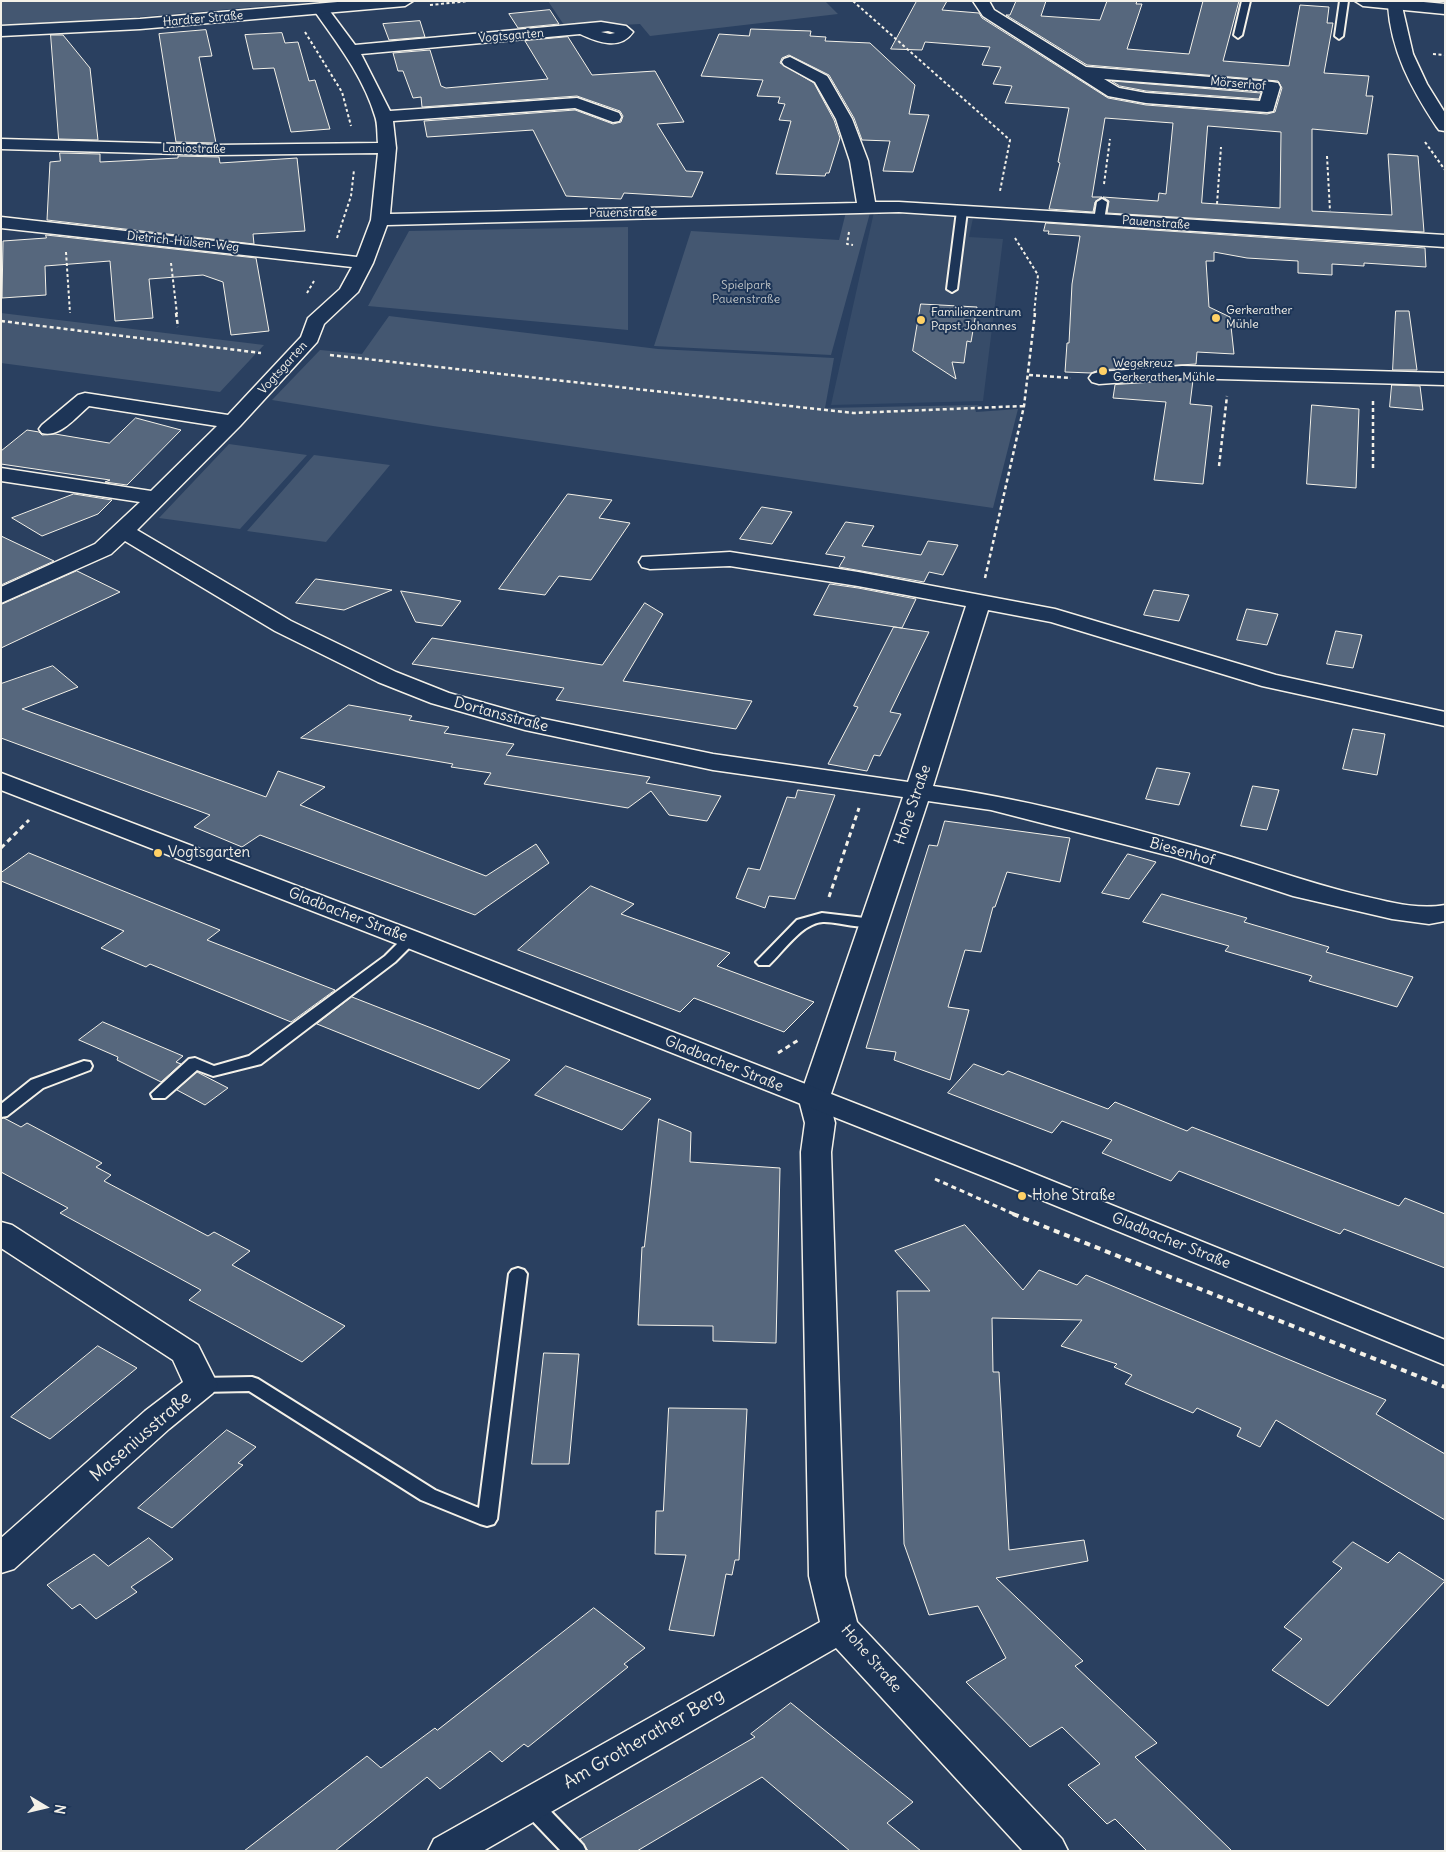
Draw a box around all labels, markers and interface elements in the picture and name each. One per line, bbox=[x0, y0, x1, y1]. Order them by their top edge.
street label: Hardter Straße bbox=[162, 8, 244, 30]
street label: Vogtsgarten bbox=[478, 26, 544, 46]
street label: Mörserhof bbox=[1210, 74, 1266, 94]
street label: Laniostraße bbox=[162, 141, 226, 157]
street label: Pauenstraße bbox=[589, 205, 657, 221]
street label: Pauenstraße bbox=[1121, 213, 1191, 233]
street label: Dietrich-Hülsen-Weg bbox=[126, 229, 240, 255]
park label: Spielpark Pauenstraße bbox=[712, 279, 780, 307]
place label: Gerkerather Mühle bbox=[1226, 304, 1292, 332]
place label: Familienzentrum Papst Johannes bbox=[931, 306, 1021, 334]
marker: Gerkerather Mühle bbox=[1210, 312, 1222, 324]
marker: Familienzentrum Papst Johannes bbox=[915, 314, 927, 326]
street label: Vogtsgarten bbox=[256, 339, 310, 397]
place label: Wegekreuz Gerkerather Mühle bbox=[1113, 357, 1215, 385]
marker: Wegekreuz Gerkerather Mühle bbox=[1097, 365, 1109, 377]
street label: Dortansstraße bbox=[452, 694, 550, 736]
street label: Hohe Straße bbox=[891, 763, 935, 847]
street label: Biesenhof bbox=[1147, 834, 1217, 870]
place label: Vogtsgarten bbox=[168, 844, 250, 862]
marker: Vogtsgarten bbox=[152, 847, 164, 859]
street label: Gladbacher Straße bbox=[286, 884, 410, 946]
street label: Gladbacher Straße bbox=[662, 1032, 786, 1096]
place label: Hohe Straße bbox=[1032, 1187, 1115, 1205]
marker: Hohe Straße bbox=[1016, 1190, 1028, 1202]
street label: Gladbacher Straße bbox=[1109, 1209, 1233, 1273]
street label: Maseniusstraße bbox=[86, 1387, 196, 1487]
street label: Hohe Straße bbox=[837, 1622, 905, 1696]
street label: Am Grotherather Berg bbox=[560, 1684, 728, 1794]
north arrow bbox=[20, 1782, 70, 1832]
text: N bbox=[50, 1803, 69, 1816]

